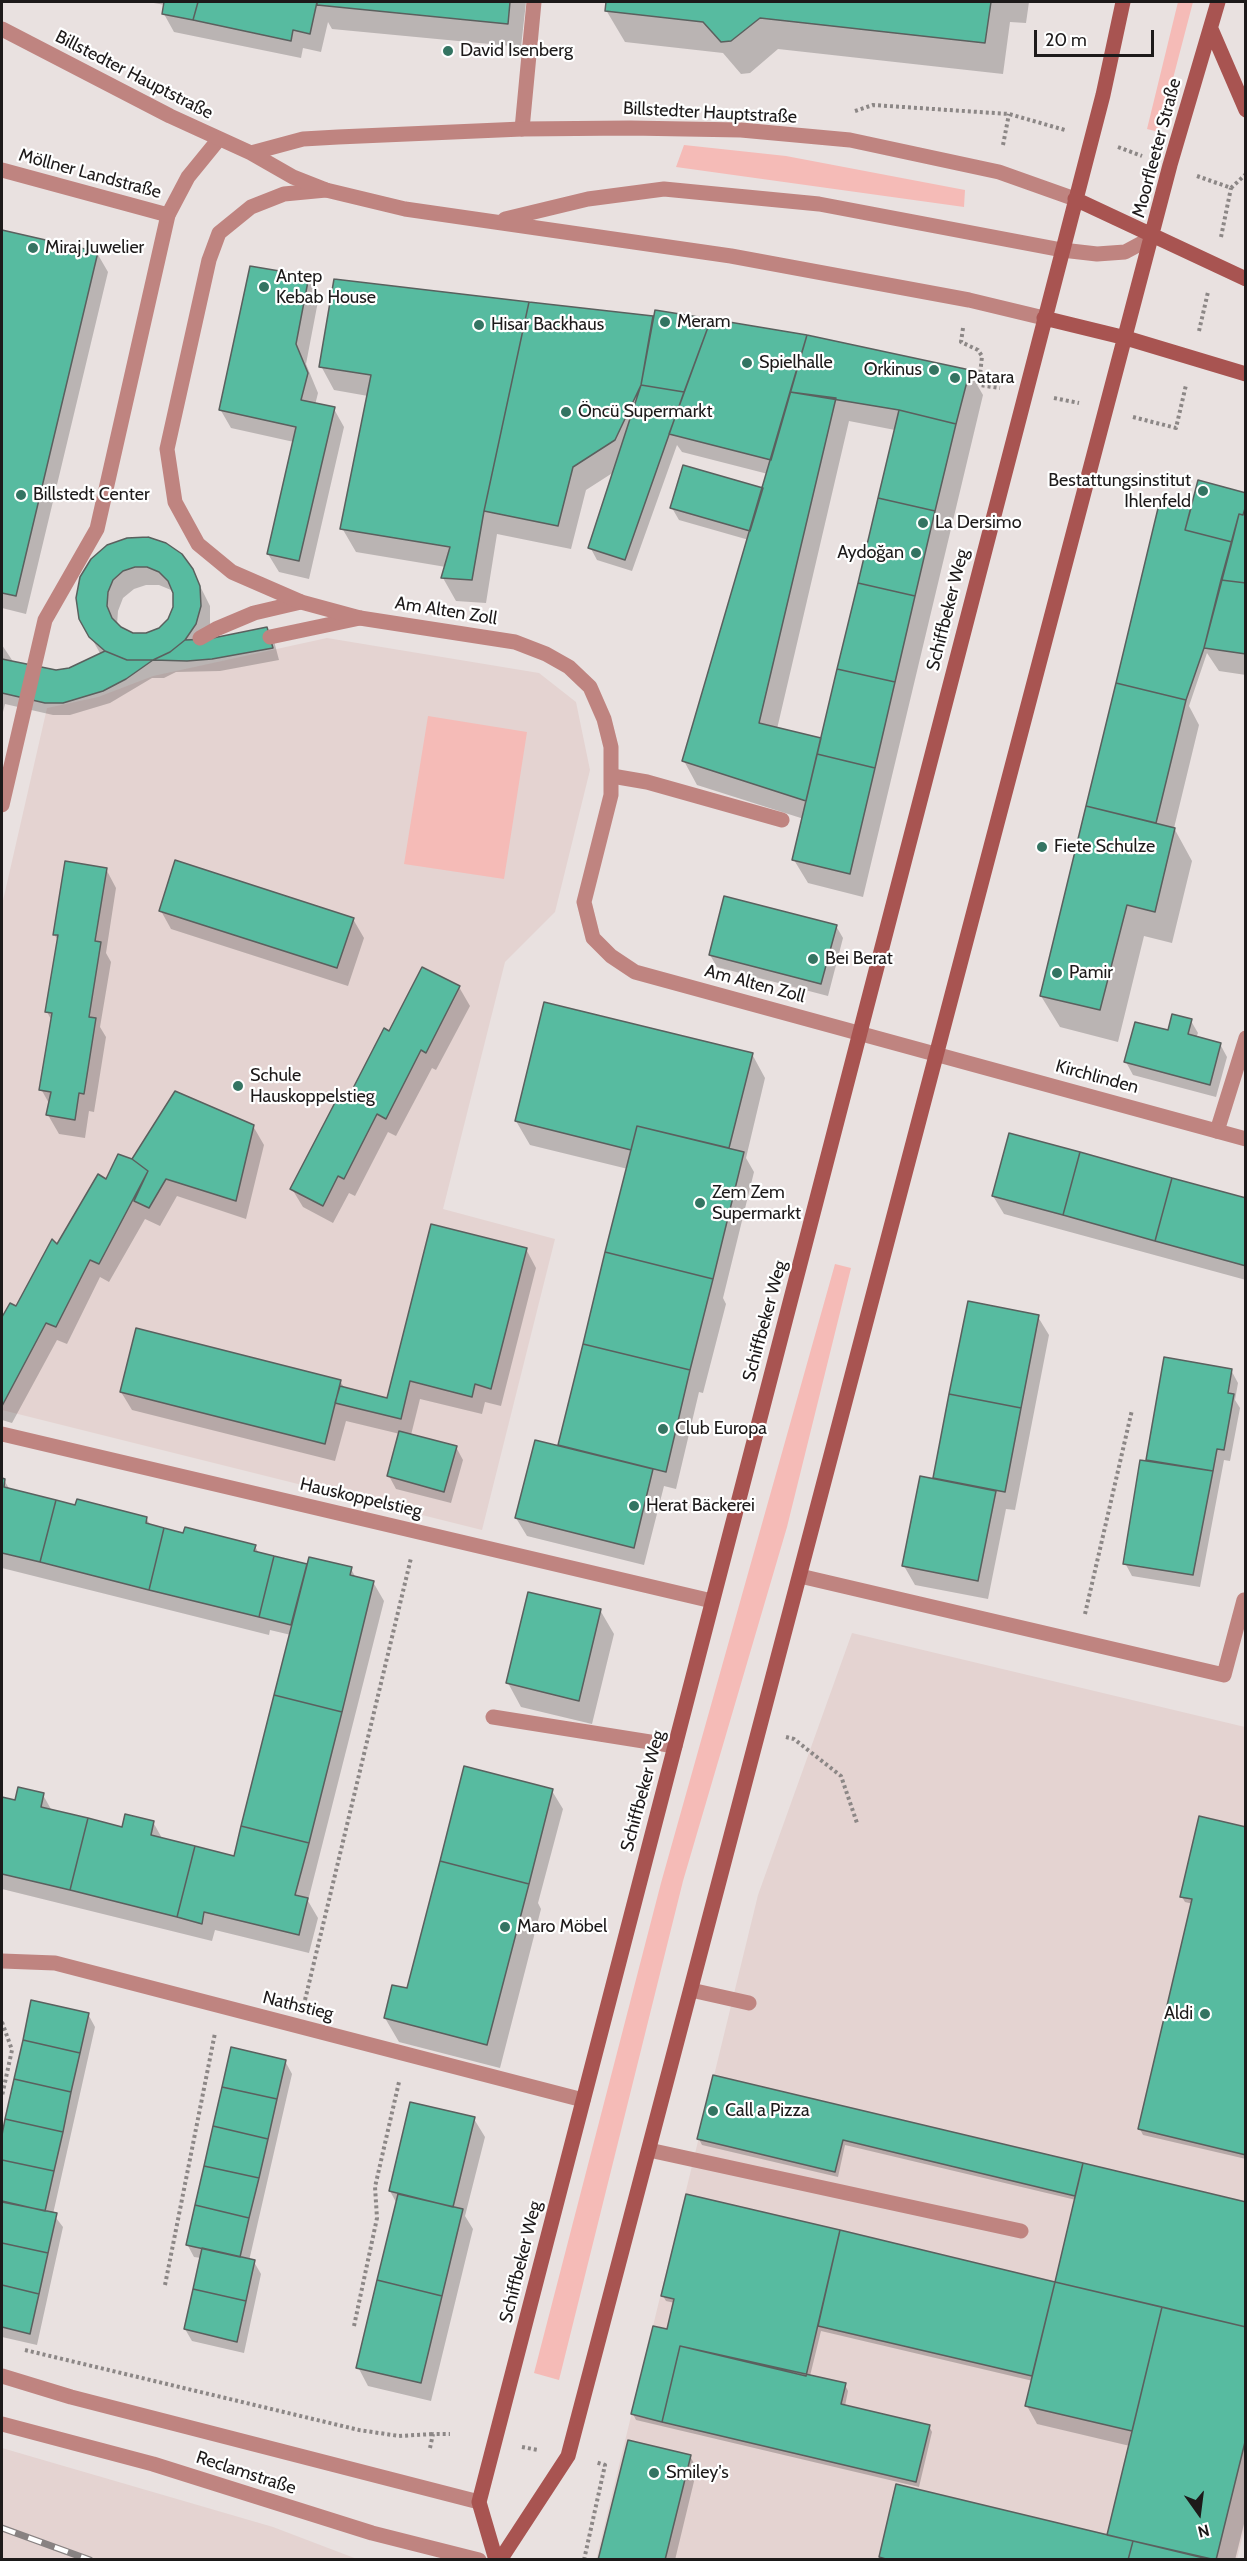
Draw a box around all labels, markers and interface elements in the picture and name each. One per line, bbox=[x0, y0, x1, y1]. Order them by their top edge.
scale bar bbox=[1037, 18, 1157, 56]
street label: Billstedter Hauptstraße bbox=[51, 26, 217, 124]
text: 20 m bbox=[1045, 29, 1087, 51]
place label: David Isenberg bbox=[460, 40, 573, 62]
marker: David Isenberg bbox=[441, 44, 455, 58]
street label: Moorfleeter Straße bbox=[1128, 76, 1186, 220]
street label: Billstedter Hauptstraße bbox=[622, 98, 798, 128]
street label: Möllner Landstraße bbox=[16, 145, 164, 203]
place label: Miraj Juwelier bbox=[45, 237, 144, 259]
marker: Miraj Juwelier bbox=[26, 241, 40, 255]
place label: Antep Kebab House bbox=[276, 266, 376, 308]
marker: Antep Kebab House bbox=[257, 280, 271, 294]
place label: Meram bbox=[677, 311, 731, 333]
place label: Hisar Backhaus bbox=[491, 314, 604, 336]
marker: Meram bbox=[658, 315, 672, 329]
marker: Hisar Backhaus bbox=[472, 318, 486, 332]
place label: Spielhalle bbox=[759, 352, 833, 374]
marker: Spielhalle bbox=[740, 356, 754, 370]
place label: Orkinus bbox=[864, 359, 922, 381]
marker: Orkinus bbox=[927, 363, 941, 377]
place label: Patara bbox=[967, 367, 1014, 389]
marker: Patara bbox=[948, 371, 962, 385]
place label: Öncü Supermarkt bbox=[578, 401, 712, 423]
marker: Öncü Supermarkt bbox=[559, 405, 573, 419]
place label: Bestattungsinstitut Ihlenfeld bbox=[1048, 470, 1191, 512]
place label: Billstedt Center bbox=[33, 484, 150, 506]
marker: Bestattungsinstitut Ihlenfeld bbox=[1196, 484, 1210, 498]
marker: Billstedt Center bbox=[14, 488, 28, 502]
place label: La Dersimo bbox=[935, 512, 1022, 534]
marker: La Dersimo bbox=[916, 516, 930, 530]
place label: Aydoğan bbox=[837, 542, 904, 564]
marker: Aydoğan bbox=[909, 546, 923, 560]
street label: Schiffbeker Weg bbox=[922, 547, 974, 673]
street label: Am Alten Zoll bbox=[393, 592, 499, 630]
place label: Fiete Schulze bbox=[1054, 836, 1155, 858]
marker: Fiete Schulze bbox=[1035, 840, 1049, 854]
place label: Bei Berat bbox=[825, 948, 893, 970]
marker: Bei Berat bbox=[806, 952, 820, 966]
street label: Am Alten Zoll bbox=[702, 960, 808, 1008]
place label: Pamir bbox=[1069, 962, 1113, 984]
marker: Pamir bbox=[1050, 966, 1064, 980]
street label: Kirchlinden bbox=[1053, 1056, 1141, 1098]
place label: Schule Hauskoppelstieg bbox=[250, 1065, 375, 1108]
marker: Schule Hauskoppelstieg bbox=[231, 1079, 245, 1093]
place label: Zem Zem Supermarkt bbox=[712, 1182, 801, 1224]
marker: Zem Zem Supermarkt bbox=[693, 1196, 707, 1210]
street label: Schiffbeker Weg bbox=[738, 1258, 792, 1384]
place label: Club Europa bbox=[675, 1418, 767, 1440]
marker: Club Europa bbox=[656, 1422, 670, 1436]
street label: Hauskoppelstieg bbox=[298, 1473, 424, 1523]
place label: Herat Bäckerei bbox=[646, 1495, 755, 1517]
marker: Herat Bäckerei bbox=[627, 1499, 641, 1513]
street label: Schiffbeker Weg bbox=[616, 1728, 670, 1854]
place label: Maro Möbel bbox=[517, 1916, 607, 1938]
marker: Maro Möbel bbox=[498, 1920, 512, 1934]
street label: Nathstieg bbox=[260, 1987, 336, 2025]
place label: Aldi bbox=[1164, 2003, 1193, 2025]
marker: Aldi bbox=[1198, 2007, 1212, 2021]
place label: Call a Pizza bbox=[725, 2100, 810, 2122]
marker: Call a Pizza bbox=[706, 2104, 720, 2118]
street label: Schiffbeker Weg bbox=[495, 2199, 547, 2325]
street label: Reclamstraße bbox=[193, 2447, 299, 2499]
place label: Smiley's bbox=[666, 2462, 729, 2484]
marker: Smiley's bbox=[647, 2466, 661, 2480]
north arrow bbox=[1169, 2483, 1229, 2543]
text: N bbox=[1196, 2520, 1211, 2542]

